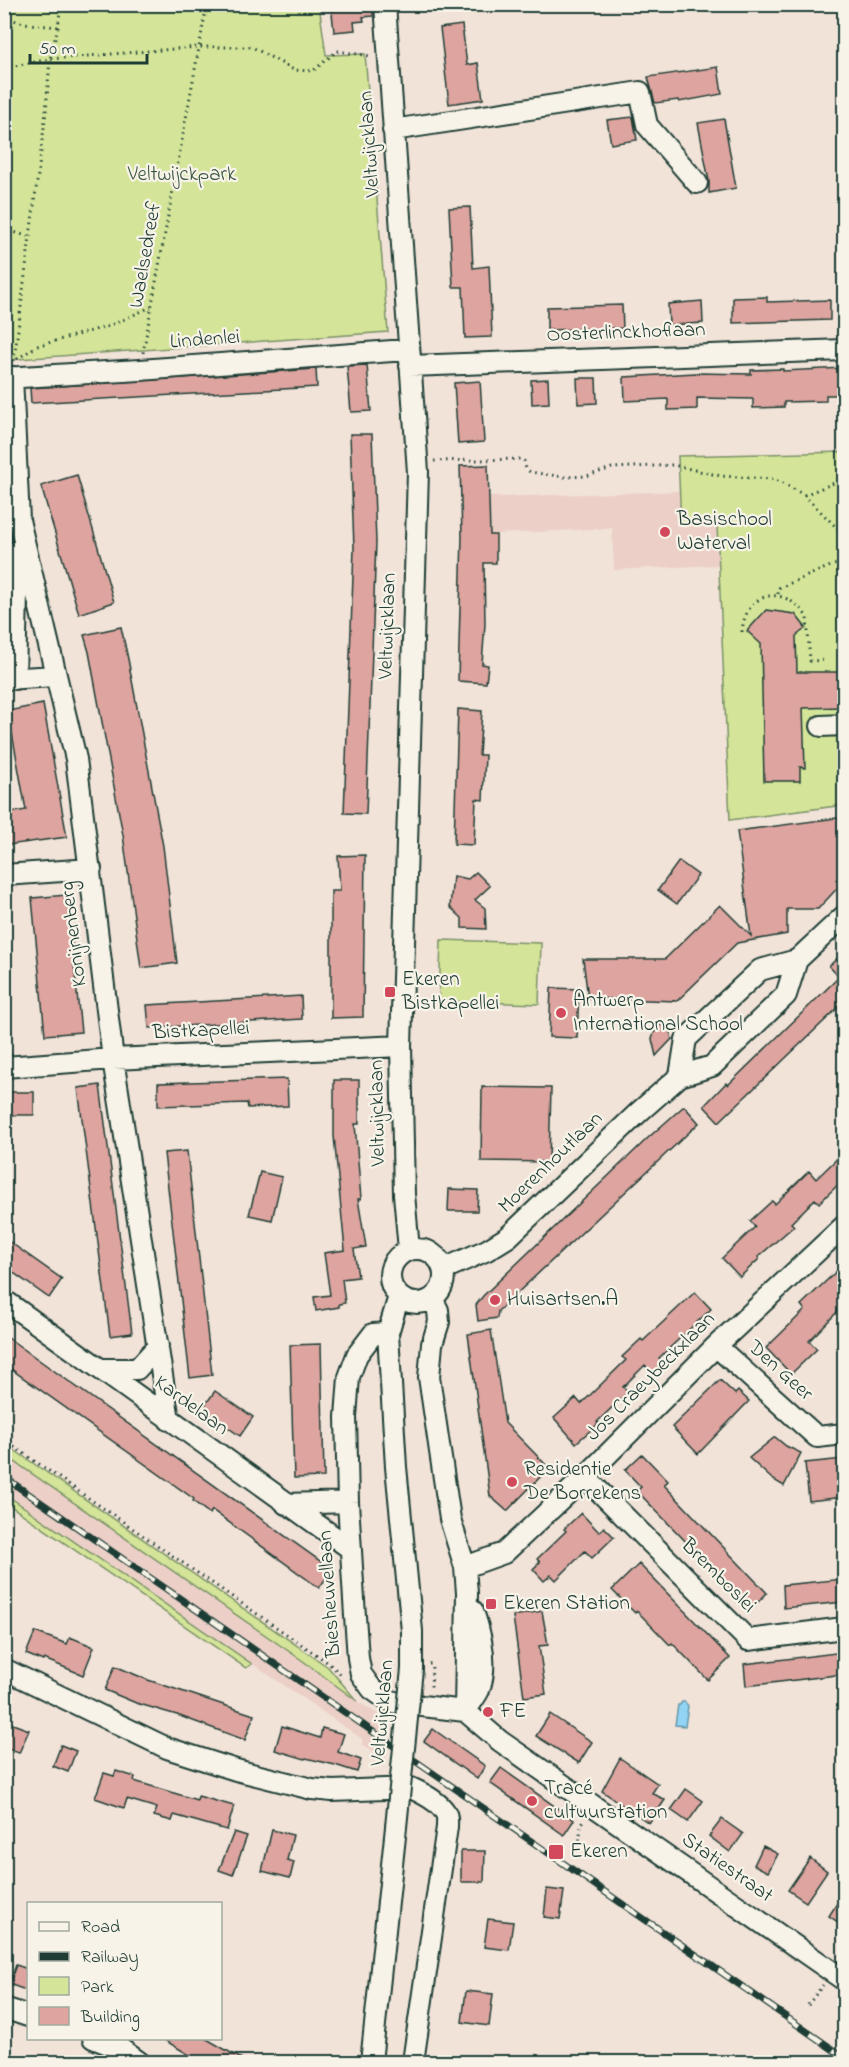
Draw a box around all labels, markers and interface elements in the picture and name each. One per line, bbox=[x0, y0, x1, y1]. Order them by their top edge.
scale bar bbox=[30, 27, 147, 65]
text: 50 m bbox=[39, 37, 76, 63]
street label: Veltwijcklaan bbox=[351, 90, 389, 199]
park label: Veltwijckpark bbox=[127, 160, 237, 190]
street label: Waelsedreef bbox=[122, 199, 170, 311]
street label: Oosterlinckhoflaan bbox=[546, 315, 706, 351]
street label: Lindenlei bbox=[169, 323, 241, 357]
place label: Basischool Waterval bbox=[676, 505, 772, 559]
marker: Basischool Waterval bbox=[658, 525, 672, 539]
street label: Veltwijcklaan bbox=[371, 572, 405, 681]
street label: Konijnenberg bbox=[53, 879, 97, 988]
place label: Ekeren Bistkapellei bbox=[401, 965, 499, 1019]
marker: Ekeren Bistkapellei bbox=[383, 985, 397, 999]
place label: Antwerp International School bbox=[573, 986, 743, 1040]
marker: Antwerp International School bbox=[554, 1006, 568, 1020]
street label: Bistkapellei bbox=[151, 1013, 250, 1049]
street label: Veltwijcklaan bbox=[362, 1059, 394, 1168]
street label: Moerenhoutlaan bbox=[492, 1105, 610, 1221]
place label: Huisartsen.A bbox=[507, 1285, 618, 1315]
marker: Huisartsen.A bbox=[488, 1293, 502, 1307]
street label: Jos Craeybeckxlaan bbox=[579, 1305, 724, 1450]
street label: Den Geer bbox=[740, 1333, 820, 1409]
street label: Kardelaan bbox=[147, 1369, 235, 1443]
place label: Residentie De Borrekens bbox=[523, 1455, 641, 1509]
marker: Residentie De Borrekens bbox=[505, 1475, 519, 1489]
street label: Biesheuvellaan bbox=[311, 1529, 349, 1660]
street label: Bremboslei bbox=[673, 1531, 762, 1620]
place label: Ekeren Station bbox=[503, 1589, 630, 1619]
marker: Ekeren Station bbox=[484, 1597, 498, 1611]
street label: Veltwijcklaan bbox=[363, 1659, 403, 1768]
place label: FE bbox=[499, 1697, 526, 1727]
marker: FE bbox=[481, 1705, 495, 1719]
place label: Tracé cultuurstation bbox=[544, 1774, 667, 1828]
marker: Tracé cultuurstation bbox=[525, 1794, 539, 1808]
street label: Statiestraat bbox=[675, 1825, 779, 1911]
place label: Ekeren bbox=[570, 1837, 628, 1867]
marker: Ekeren bbox=[547, 1843, 565, 1861]
legend bbox=[27, 1902, 222, 2040]
text: Road bbox=[81, 1915, 120, 1941]
text: Railway bbox=[81, 1945, 138, 1971]
text: Park bbox=[81, 1975, 114, 2001]
text: Building bbox=[80, 2005, 140, 2032]

